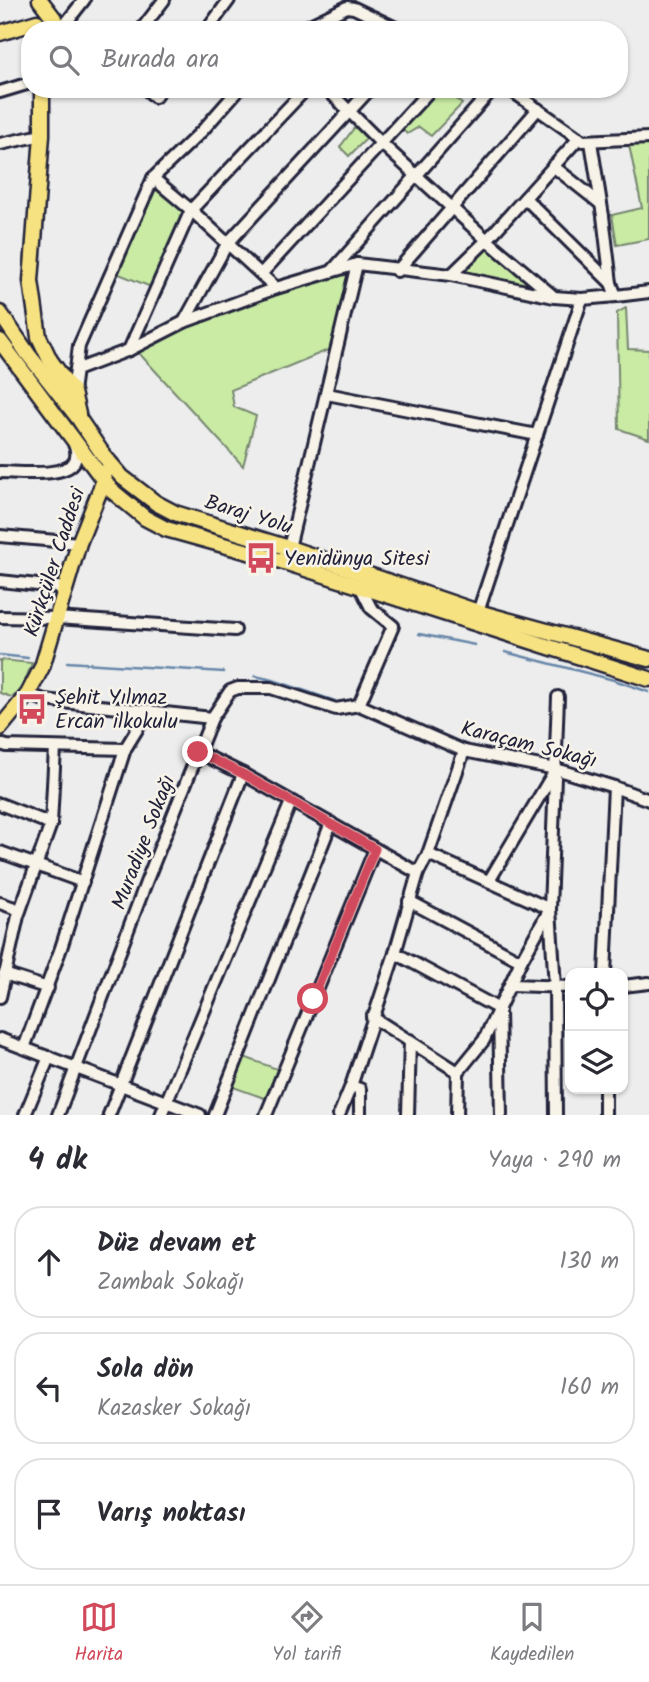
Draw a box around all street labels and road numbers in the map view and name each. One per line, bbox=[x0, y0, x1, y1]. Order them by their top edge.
street label: Kürkçüler Caddesi bbox=[16, 482, 95, 641]
street label: Baraj Yolu bbox=[200, 486, 297, 544]
street label: Karaçam Sokağı bbox=[457, 713, 600, 778]
street label: Muradiye Sokağı bbox=[103, 770, 185, 915]

